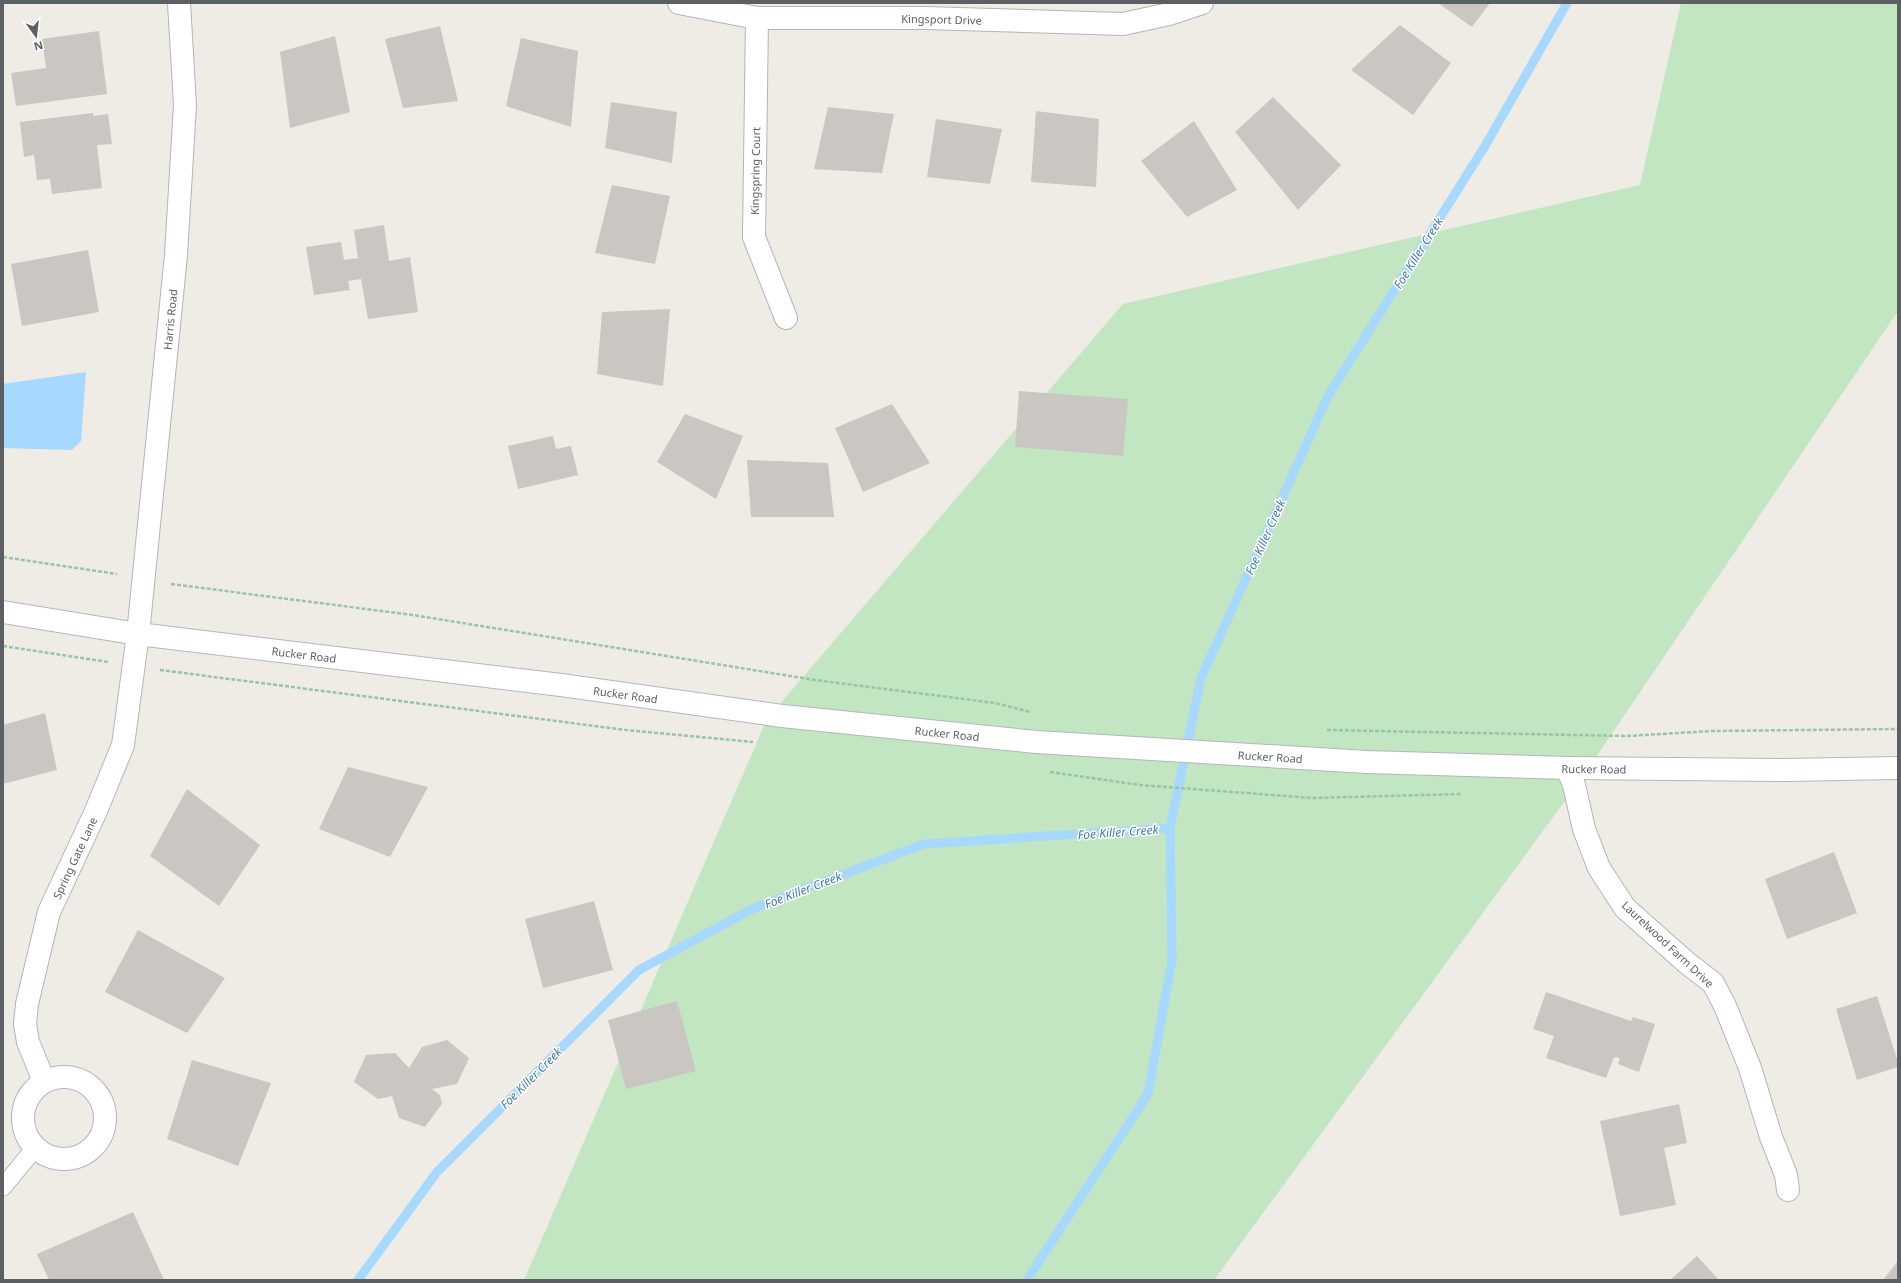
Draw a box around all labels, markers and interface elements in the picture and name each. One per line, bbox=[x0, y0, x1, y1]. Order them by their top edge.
street label: Kingsport Drive bbox=[901, 10, 982, 27]
north arrow bbox=[16, 16, 56, 56]
text: N bbox=[32, 38, 45, 55]
street label: Kingspring Court bbox=[747, 127, 763, 215]
water label: Foe Killer Creek bbox=[1389, 213, 1447, 292]
street label: Harris Road bbox=[159, 288, 180, 350]
water label: Foe Killer Creek bbox=[1241, 496, 1290, 577]
street label: Rucker Road bbox=[271, 643, 337, 665]
street label: Rucker Road bbox=[592, 682, 659, 706]
street label: Rucker Road bbox=[914, 722, 980, 744]
street label: Rucker Road bbox=[1237, 747, 1303, 766]
street label: Rucker Road bbox=[1561, 760, 1626, 776]
street label: Spring Gate Lane bbox=[49, 814, 100, 901]
water label: Foe Killer Creek bbox=[1077, 821, 1160, 843]
water label: Foe Killer Creek bbox=[762, 867, 845, 912]
street label: Laurelwood Farm Drive bbox=[1619, 897, 1717, 991]
water label: Foe Killer Creek bbox=[496, 1043, 566, 1113]

